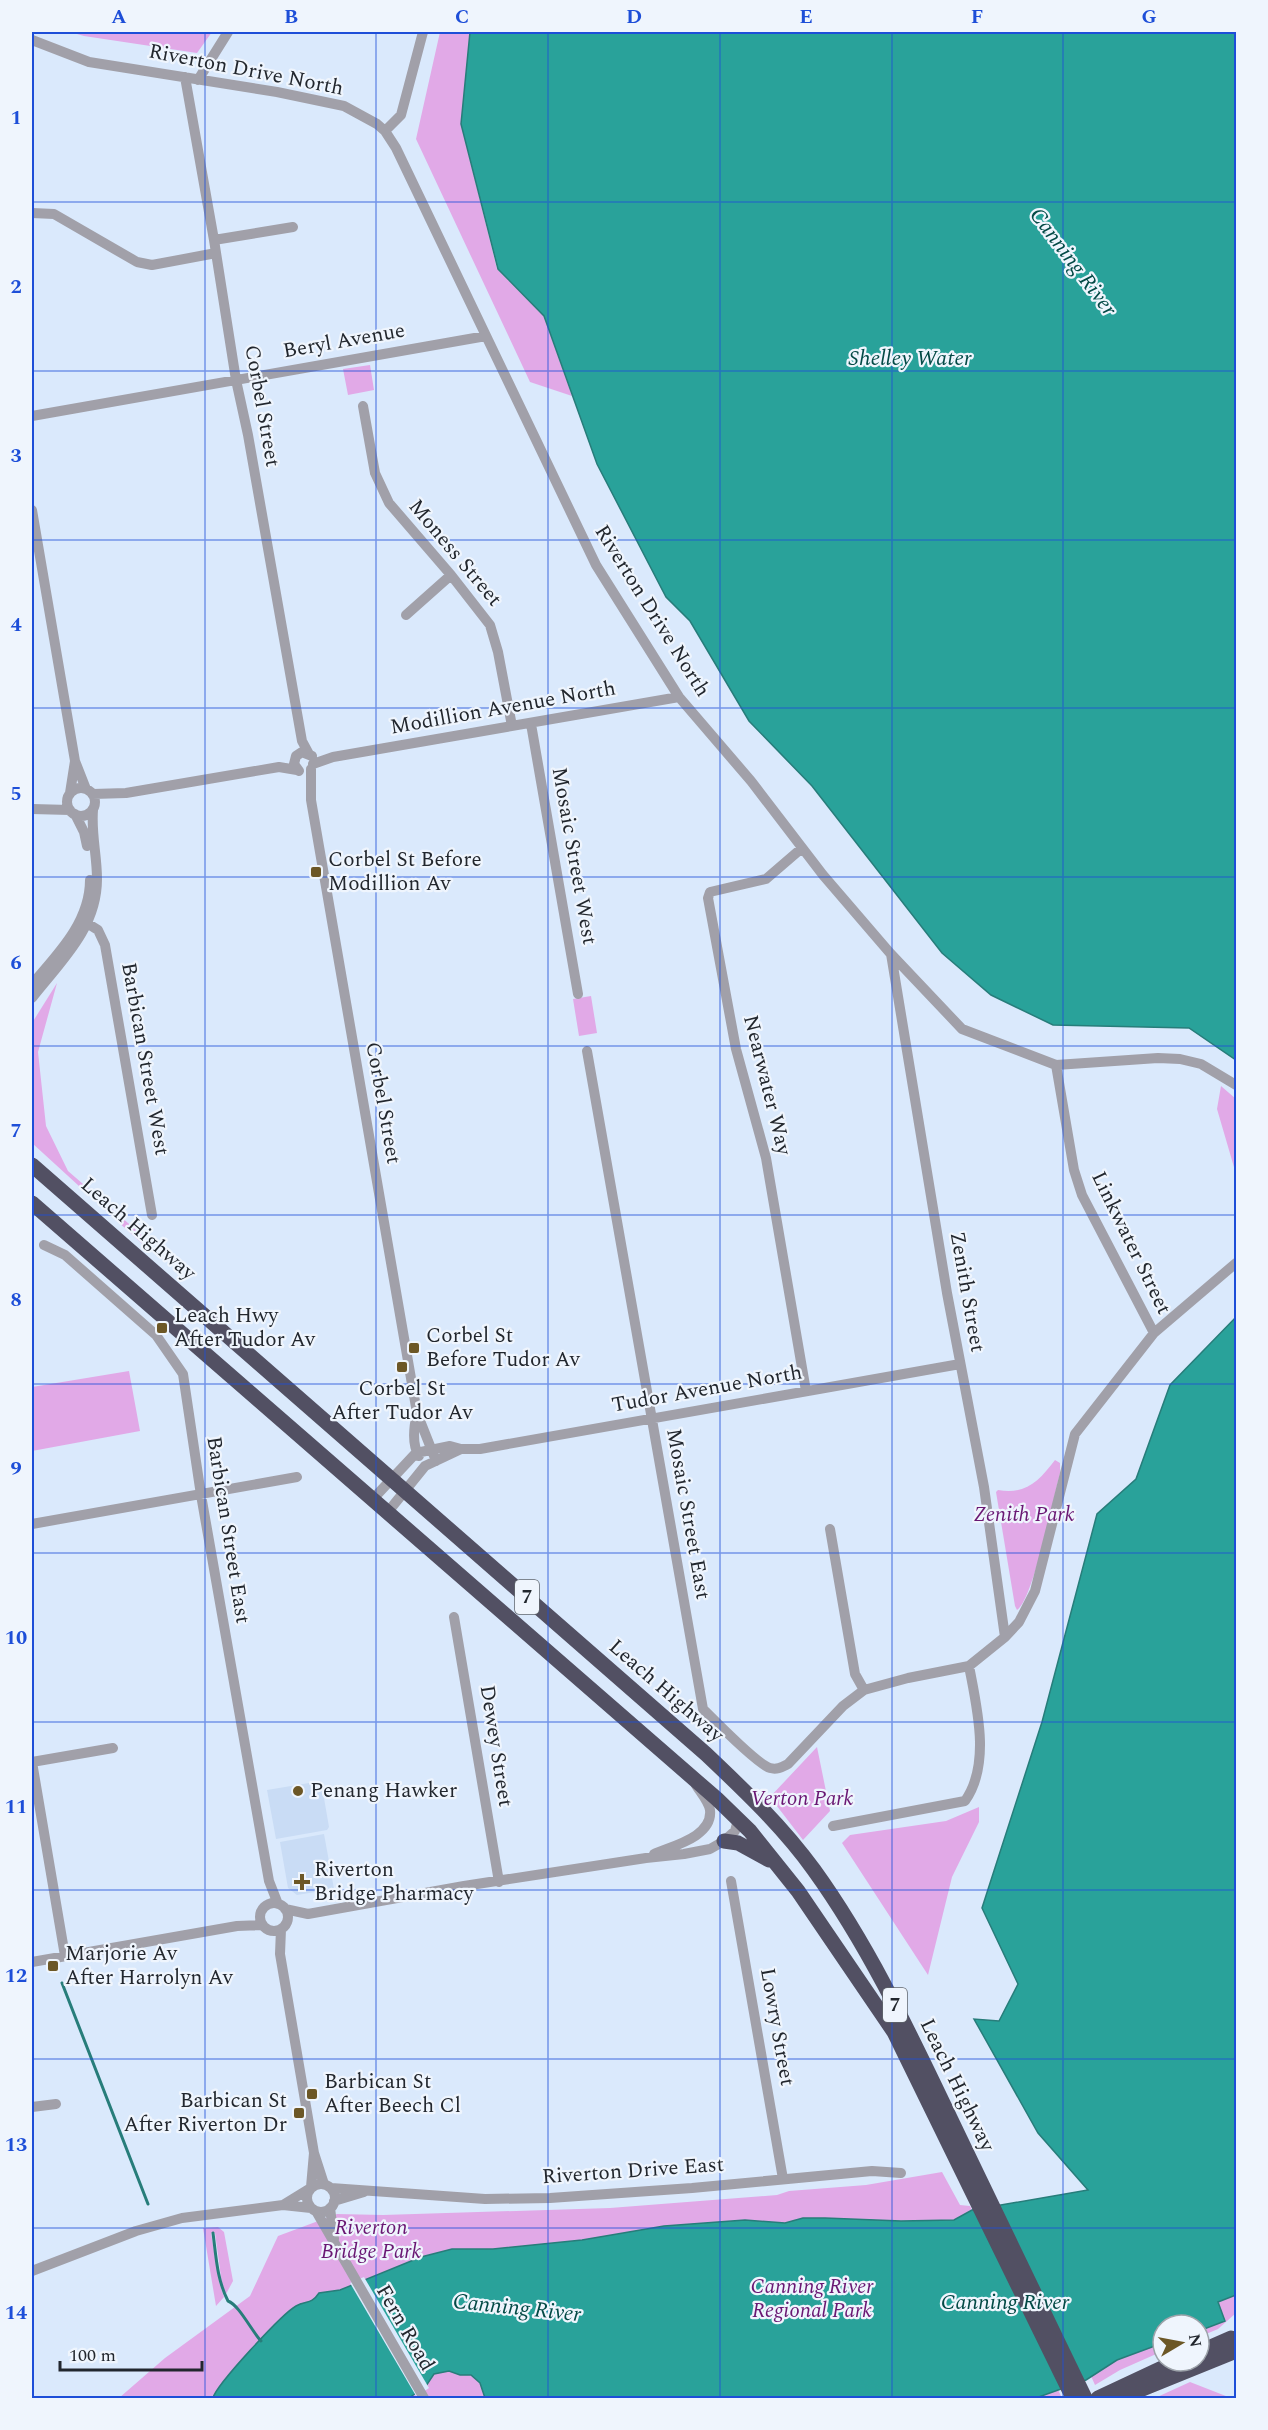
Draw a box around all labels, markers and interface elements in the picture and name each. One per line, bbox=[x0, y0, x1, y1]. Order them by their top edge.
text: A bbox=[111, 2, 127, 32]
text: B bbox=[284, 2, 298, 32]
text: C bbox=[455, 2, 469, 32]
text: D bbox=[626, 2, 642, 32]
text: E bbox=[799, 2, 813, 32]
text: F bbox=[971, 2, 983, 32]
text: G bbox=[1141, 2, 1157, 32]
street label: Riverton Drive North bbox=[146, 35, 346, 105]
text: 1 bbox=[10, 103, 22, 133]
water label: Canning River bbox=[1021, 201, 1125, 324]
text: 2 bbox=[10, 272, 22, 302]
street label: Beryl Avenue bbox=[280, 315, 408, 367]
street label: Corbel Street bbox=[236, 342, 288, 470]
water label: Shelley Water bbox=[849, 342, 972, 375]
text: 3 bbox=[10, 441, 22, 471]
street label: Moness Street bbox=[400, 492, 510, 614]
street label: Riverton Drive North bbox=[586, 519, 718, 703]
text: 4 bbox=[10, 610, 22, 640]
street label: Modillion Avenue North bbox=[388, 672, 618, 744]
street label: Mosaic Street West bbox=[543, 765, 605, 947]
text: 5 bbox=[10, 779, 22, 809]
place label: Corbel St Before Modillion Av bbox=[328, 844, 482, 900]
marker: Corbel St Before Modillion Av bbox=[309, 865, 323, 879]
text: 6 bbox=[10, 948, 22, 978]
street label: Barbican Street West bbox=[112, 960, 178, 1158]
street label: Nearwater Way bbox=[734, 1012, 800, 1159]
street label: Corbel Street bbox=[357, 1039, 409, 1167]
text: 7 bbox=[10, 1116, 22, 1146]
street label: Linkwater Street bbox=[1082, 1166, 1180, 1320]
street label: Leach Highway bbox=[73, 1170, 204, 1289]
street label: Zenith Street bbox=[941, 1229, 993, 1355]
text: 8 bbox=[10, 1285, 22, 1315]
place label: Leach Hwy After Tudor Av bbox=[174, 1300, 316, 1356]
place label: Corbel St Before Tudor Av bbox=[426, 1320, 581, 1376]
marker: Leach Hwy After Tudor Av bbox=[155, 1321, 169, 1335]
marker: Corbel St Before Tudor Av bbox=[407, 1341, 421, 1355]
street label: Tudor Avenue North bbox=[609, 1356, 805, 1422]
marker: Corbel St After Tudor Av bbox=[395, 1360, 409, 1374]
place label: Corbel St After Tudor Av bbox=[331, 1373, 473, 1429]
street label: Mosaic Street East bbox=[657, 1426, 719, 1602]
street label: Barbican Street East bbox=[197, 1434, 259, 1626]
text: 9 bbox=[10, 1454, 22, 1484]
park label: Zenith Park bbox=[973, 1499, 1075, 1531]
road number: 7 bbox=[515, 1580, 539, 1614]
text: 10 bbox=[5, 1623, 27, 1653]
street label: Leach Highway bbox=[601, 1632, 732, 1751]
street label: Dewey Street bbox=[471, 1683, 521, 1809]
place label: Penang Hawker bbox=[310, 1775, 457, 1807]
park label: Verton Park bbox=[751, 1783, 854, 1815]
marker: Penang Hawker bbox=[291, 1784, 305, 1798]
text: 11 bbox=[5, 1792, 27, 1822]
place label: Riverton Bridge Pharmacy bbox=[314, 1854, 475, 1910]
marker: Riverton Bridge Pharmacy bbox=[295, 1875, 309, 1889]
place label: Marjorie Av After Harrolyn Av bbox=[65, 1938, 234, 1994]
marker: Marjorie Av After Harrolyn Av bbox=[46, 1959, 60, 1973]
text: 12 bbox=[5, 1961, 27, 1991]
street label: Lowry Street bbox=[751, 1966, 803, 2088]
road number: 7 bbox=[883, 1988, 907, 2022]
street label: Leach Highway bbox=[911, 2013, 1003, 2158]
place label: Barbican St After Beech Cl bbox=[324, 2066, 461, 2122]
place label: Barbican St After Riverton Dr bbox=[123, 2085, 287, 2141]
marker: Barbican St After Beech Cl bbox=[305, 2087, 319, 2101]
marker: Barbican St After Riverton Dr bbox=[292, 2106, 306, 2120]
text: 13 bbox=[5, 2130, 27, 2160]
street label: Riverton Drive East bbox=[541, 2149, 725, 2193]
park label: Riverton Bridge Park bbox=[321, 2212, 422, 2268]
park label: Canning River Regional Park bbox=[751, 2271, 874, 2327]
street label: Fern Road bbox=[367, 2279, 443, 2377]
water label: Canning River bbox=[451, 2285, 583, 2331]
water label: Canning River bbox=[941, 2286, 1070, 2319]
text: 14 bbox=[5, 2298, 27, 2328]
north arrow bbox=[1151, 2313, 1211, 2373]
text: N bbox=[1182, 2332, 1208, 2349]
scale bar bbox=[60, 2334, 202, 2372]
text: 100 m bbox=[69, 2342, 116, 2369]

